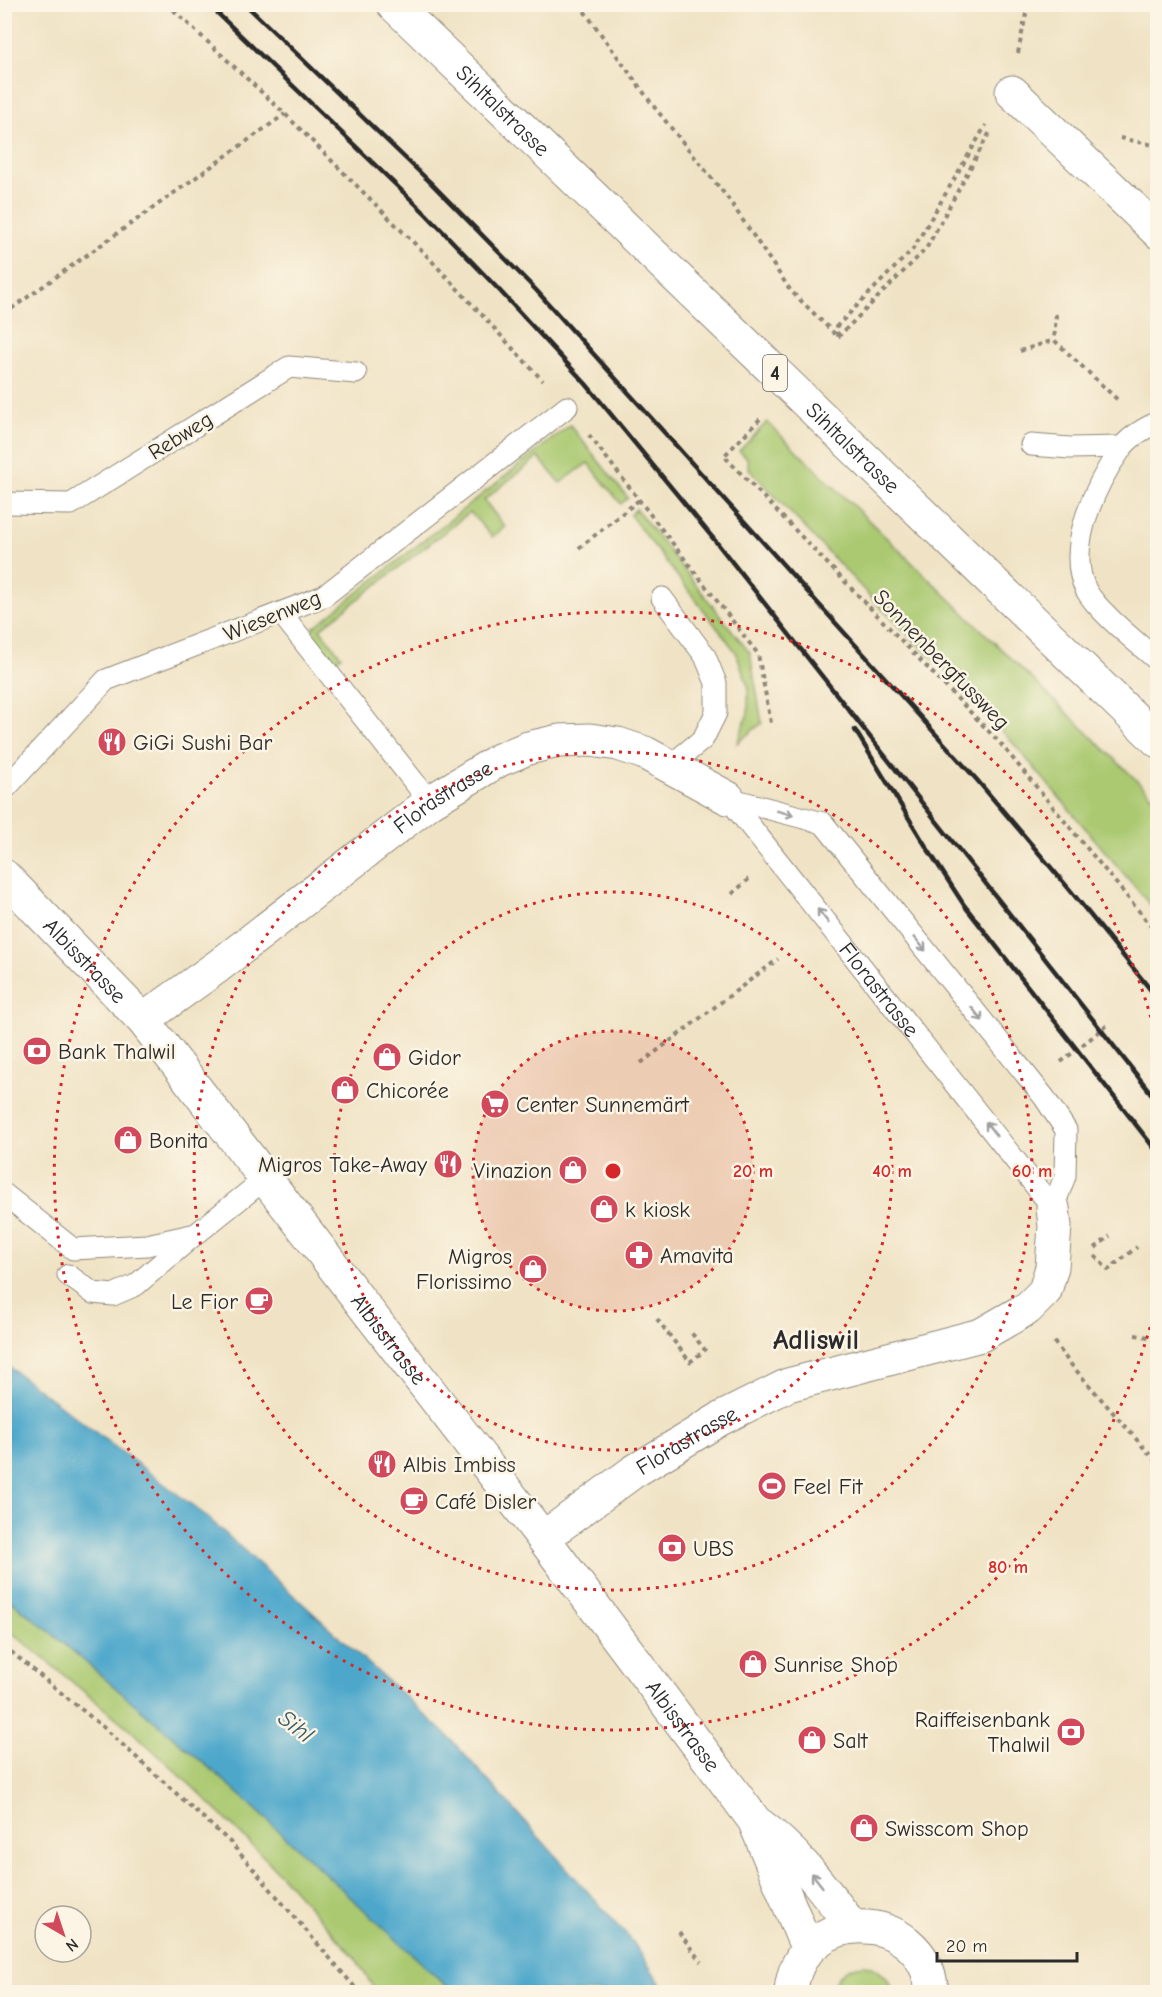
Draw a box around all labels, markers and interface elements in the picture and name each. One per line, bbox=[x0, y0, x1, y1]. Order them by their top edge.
street label: Sihltalstrasse bbox=[450, 60, 555, 162]
road number: 4 bbox=[763, 355, 787, 391]
street label: Sihltalstrasse bbox=[800, 397, 905, 499]
street label: Rebweg bbox=[144, 406, 217, 466]
street label: Sonnenbergfussweg bbox=[868, 584, 1015, 735]
street label: Wiesenweg bbox=[220, 585, 325, 647]
restaurant icon: GiGi Sushi Bar bbox=[96, 726, 128, 758]
place label: GiGi Sushi Bar bbox=[133, 730, 273, 756]
street label: Florastrasse bbox=[389, 755, 497, 839]
one-way arrow bbox=[775, 808, 794, 819]
one-way arrow bbox=[817, 908, 830, 924]
street label: Albisstrasse bbox=[38, 913, 131, 1009]
one-way arrow bbox=[914, 936, 927, 952]
street label: Florastrasse bbox=[833, 937, 924, 1042]
one-way arrow bbox=[970, 1006, 983, 1022]
bank icon: Bank Thalwil bbox=[21, 1035, 53, 1067]
place label: Bank Thalwil bbox=[58, 1039, 176, 1065]
shop icon: Gidor bbox=[371, 1041, 403, 1073]
place label: Gidor bbox=[408, 1045, 461, 1071]
shop icon: Chicorée bbox=[329, 1074, 361, 1106]
place label: Chicorée bbox=[366, 1078, 449, 1104]
supermarket icon: Center Sunnemärt bbox=[479, 1088, 511, 1120]
place label: Center Sunnemärt bbox=[516, 1092, 689, 1118]
one-way arrow bbox=[985, 1121, 998, 1137]
shop icon: Bonita bbox=[112, 1124, 144, 1156]
place label: Bonita bbox=[149, 1128, 208, 1154]
restaurant icon: Migros Take-Away bbox=[432, 1148, 464, 1180]
place label: Migros Take-Away bbox=[258, 1152, 427, 1178]
shop icon: Vinazion bbox=[557, 1154, 589, 1186]
place label: Vinazion bbox=[473, 1158, 552, 1184]
centre of rings bbox=[603, 1161, 623, 1181]
text: 20 m bbox=[733, 1161, 773, 1182]
text: 40 m bbox=[872, 1161, 912, 1182]
text: 60 m bbox=[1012, 1161, 1052, 1182]
shop icon: k kiosk bbox=[588, 1193, 620, 1225]
place label: k kiosk bbox=[625, 1197, 690, 1223]
pharmacy icon: Amavita bbox=[623, 1239, 655, 1271]
place label: Amavita bbox=[660, 1243, 734, 1269]
place label: Migros Florissimo bbox=[416, 1244, 512, 1295]
shop icon: Migros Florissimo bbox=[517, 1253, 549, 1285]
cafe icon: Le Fior bbox=[243, 1285, 275, 1317]
place label: Le Fior bbox=[171, 1289, 238, 1315]
street label: Albisstrasse bbox=[345, 1289, 432, 1390]
district label: Adliswil bbox=[773, 1324, 859, 1356]
street label: Florastrasse bbox=[632, 1401, 742, 1481]
restaurant icon: Albis Imbiss bbox=[366, 1448, 398, 1480]
place label: Albis Imbiss bbox=[403, 1452, 516, 1478]
sports icon: Feel Fit bbox=[756, 1470, 788, 1502]
place label: Feel Fit bbox=[793, 1474, 863, 1500]
cafe icon: Café Disler bbox=[398, 1485, 430, 1517]
place label: Café Disler bbox=[435, 1489, 537, 1515]
bank icon: UBS bbox=[656, 1532, 688, 1564]
place label: UBS bbox=[693, 1536, 734, 1562]
text: 80 m bbox=[988, 1557, 1028, 1578]
shop icon: Sunrise Shop bbox=[737, 1648, 769, 1680]
place label: Sunrise Shop bbox=[774, 1652, 898, 1678]
street label: Albisstrasse bbox=[640, 1675, 725, 1777]
water label: Sihl bbox=[273, 1704, 320, 1749]
place label: Raiffeisenbank Thalwil bbox=[915, 1707, 1050, 1758]
bank icon: Raiffeisenbank Thalwil bbox=[1055, 1716, 1087, 1748]
shop icon: Salt bbox=[796, 1724, 828, 1756]
place label: Salt bbox=[833, 1728, 868, 1754]
shop icon: Swisscom Shop bbox=[848, 1812, 880, 1844]
place label: Swisscom Shop bbox=[885, 1816, 1029, 1842]
one-way arrow bbox=[810, 1873, 823, 1889]
north arrow bbox=[33, 1904, 93, 1964]
scale bar bbox=[937, 1925, 1076, 1963]
text: N bbox=[62, 1935, 82, 1955]
text: 20 m bbox=[946, 1936, 987, 1957]

